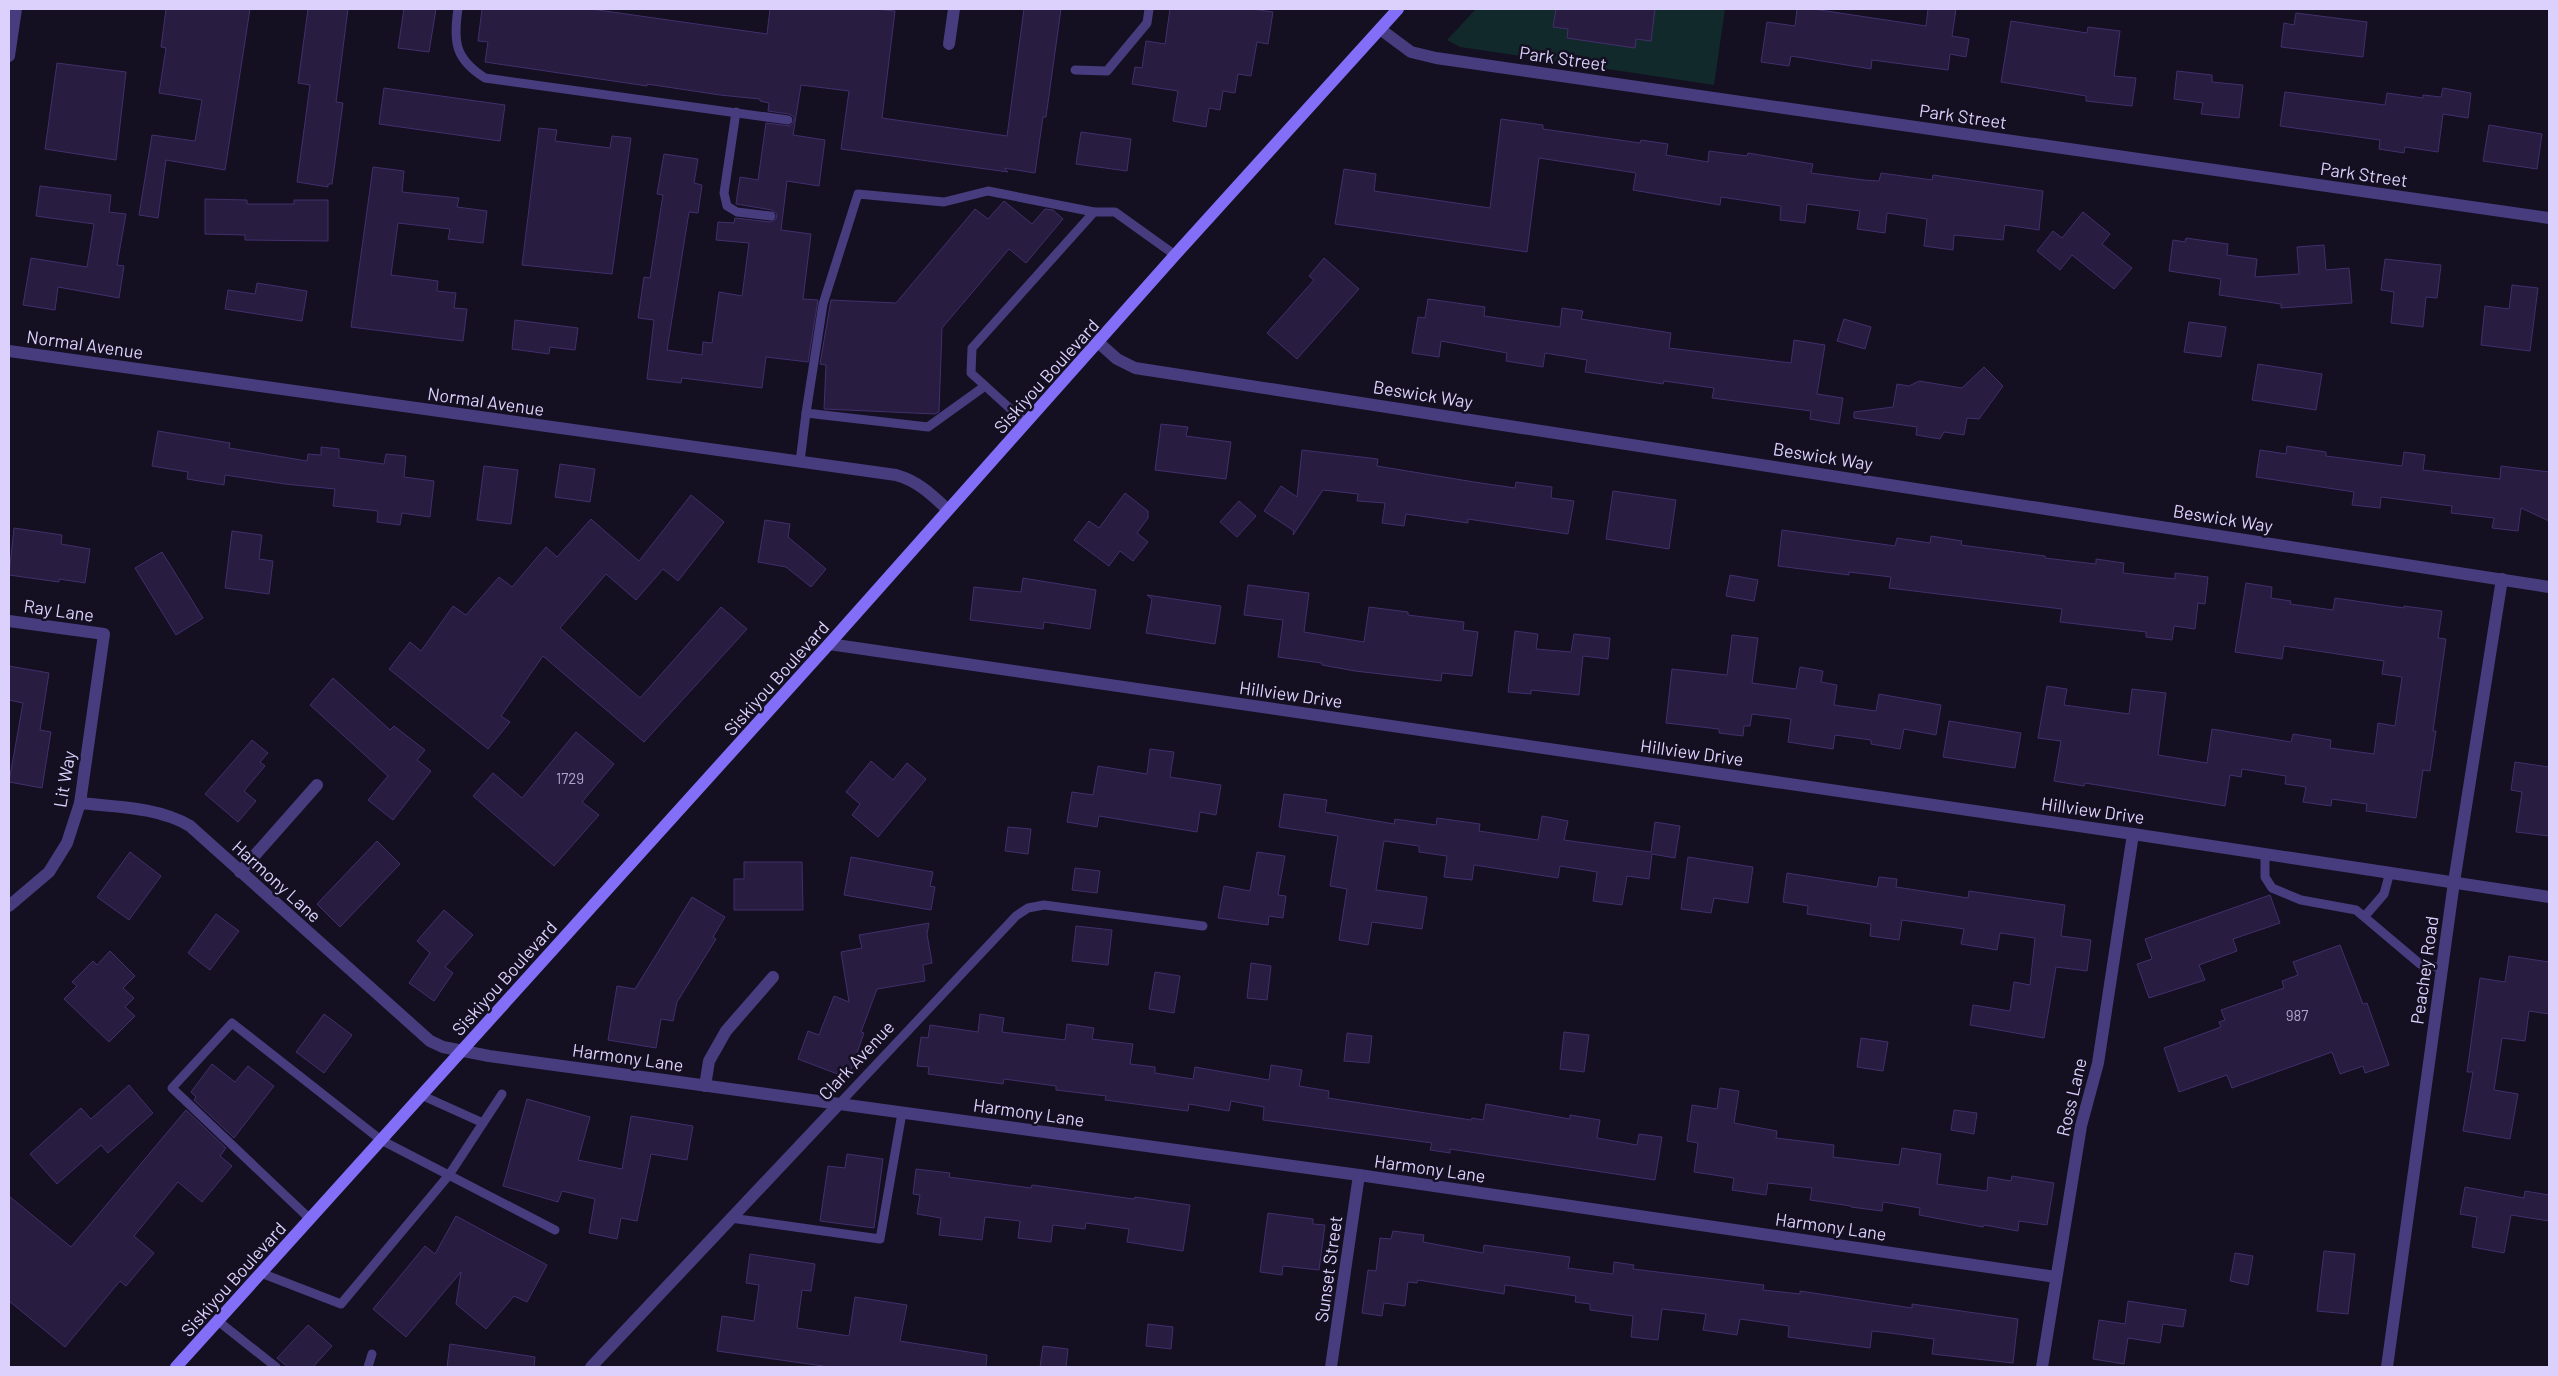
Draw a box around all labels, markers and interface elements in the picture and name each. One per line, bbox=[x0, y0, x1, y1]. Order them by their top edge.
street label: Park Street bbox=[1518, 41, 1608, 75]
street label: Park Street bbox=[1918, 99, 2008, 133]
street label: Park Street bbox=[2319, 157, 2409, 191]
street label: Siskiyou Boulevard bbox=[989, 314, 1103, 438]
street label: Normal Avenue bbox=[25, 325, 145, 363]
street label: Beswick Way bbox=[1372, 375, 1474, 413]
street label: Normal Avenue bbox=[426, 382, 546, 420]
street label: Beswick Way bbox=[1772, 437, 1874, 475]
street label: Beswick Way bbox=[2172, 499, 2274, 537]
street label: Ray Lane bbox=[23, 594, 95, 626]
street label: Siskiyou Boulevard bbox=[719, 616, 833, 740]
street label: Hillview Drive bbox=[1238, 676, 1344, 712]
street label: Hillview Drive bbox=[1639, 734, 1745, 770]
street label: Lit Way bbox=[48, 749, 80, 809]
house number: 1729 bbox=[556, 769, 584, 787]
street label: Hillview Drive bbox=[2040, 792, 2146, 828]
street label: Harmony Lane bbox=[228, 835, 326, 927]
street label: Peachey Road bbox=[2406, 914, 2442, 1026]
street label: Siskiyou Boulevard bbox=[447, 916, 561, 1040]
house number: 987 bbox=[2286, 1006, 2308, 1024]
street label: Clark Avenue bbox=[814, 1016, 898, 1104]
street label: Harmony Lane bbox=[571, 1038, 685, 1076]
street label: Ross Lane bbox=[2051, 1056, 2091, 1138]
street label: Harmony Lane bbox=[972, 1093, 1086, 1131]
street label: Harmony Lane bbox=[1373, 1149, 1487, 1187]
street label: Harmony Lane bbox=[1774, 1207, 1888, 1245]
street label: Sunset Street bbox=[1310, 1214, 1346, 1324]
street label: Siskiyou Boulevard bbox=[176, 1217, 290, 1341]

